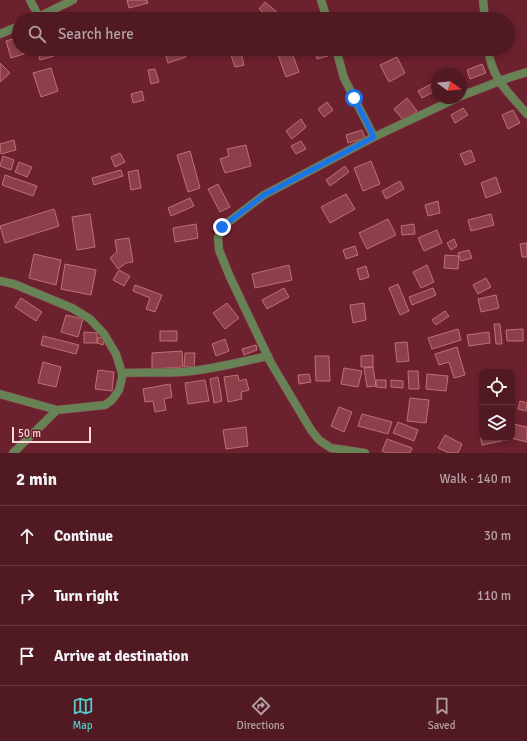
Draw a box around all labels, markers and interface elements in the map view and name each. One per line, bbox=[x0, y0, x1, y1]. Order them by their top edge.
search box bbox=[12, 12, 515, 56]
icon: search bbox=[26, 23, 48, 45]
text: Search here bbox=[58, 25, 134, 43]
north arrow bbox=[431, 68, 467, 104]
route start bbox=[345, 89, 363, 107]
route end bbox=[213, 218, 231, 236]
map controls bbox=[479, 369, 515, 441]
button: locate bbox=[479, 369, 515, 405]
button: layers bbox=[479, 405, 515, 441]
scale bar bbox=[12, 425, 91, 444]
text: 50 m bbox=[18, 427, 41, 440]
text: 2 min bbox=[16, 469, 57, 490]
text: Walk · 140 m bbox=[440, 471, 511, 487]
icon: ahead bbox=[16, 525, 38, 547]
text: Continue bbox=[54, 527, 113, 545]
text: 30 m bbox=[484, 528, 511, 544]
icon: right bbox=[16, 585, 38, 607]
text: Turn right bbox=[54, 587, 119, 605]
text: 110 m bbox=[477, 588, 511, 604]
icon: arrive bbox=[16, 645, 38, 667]
text: Arrive at destination bbox=[54, 647, 189, 665]
tab: Map bbox=[72, 695, 94, 732]
tab: Directions bbox=[237, 695, 285, 732]
tab: Saved bbox=[428, 695, 455, 732]

